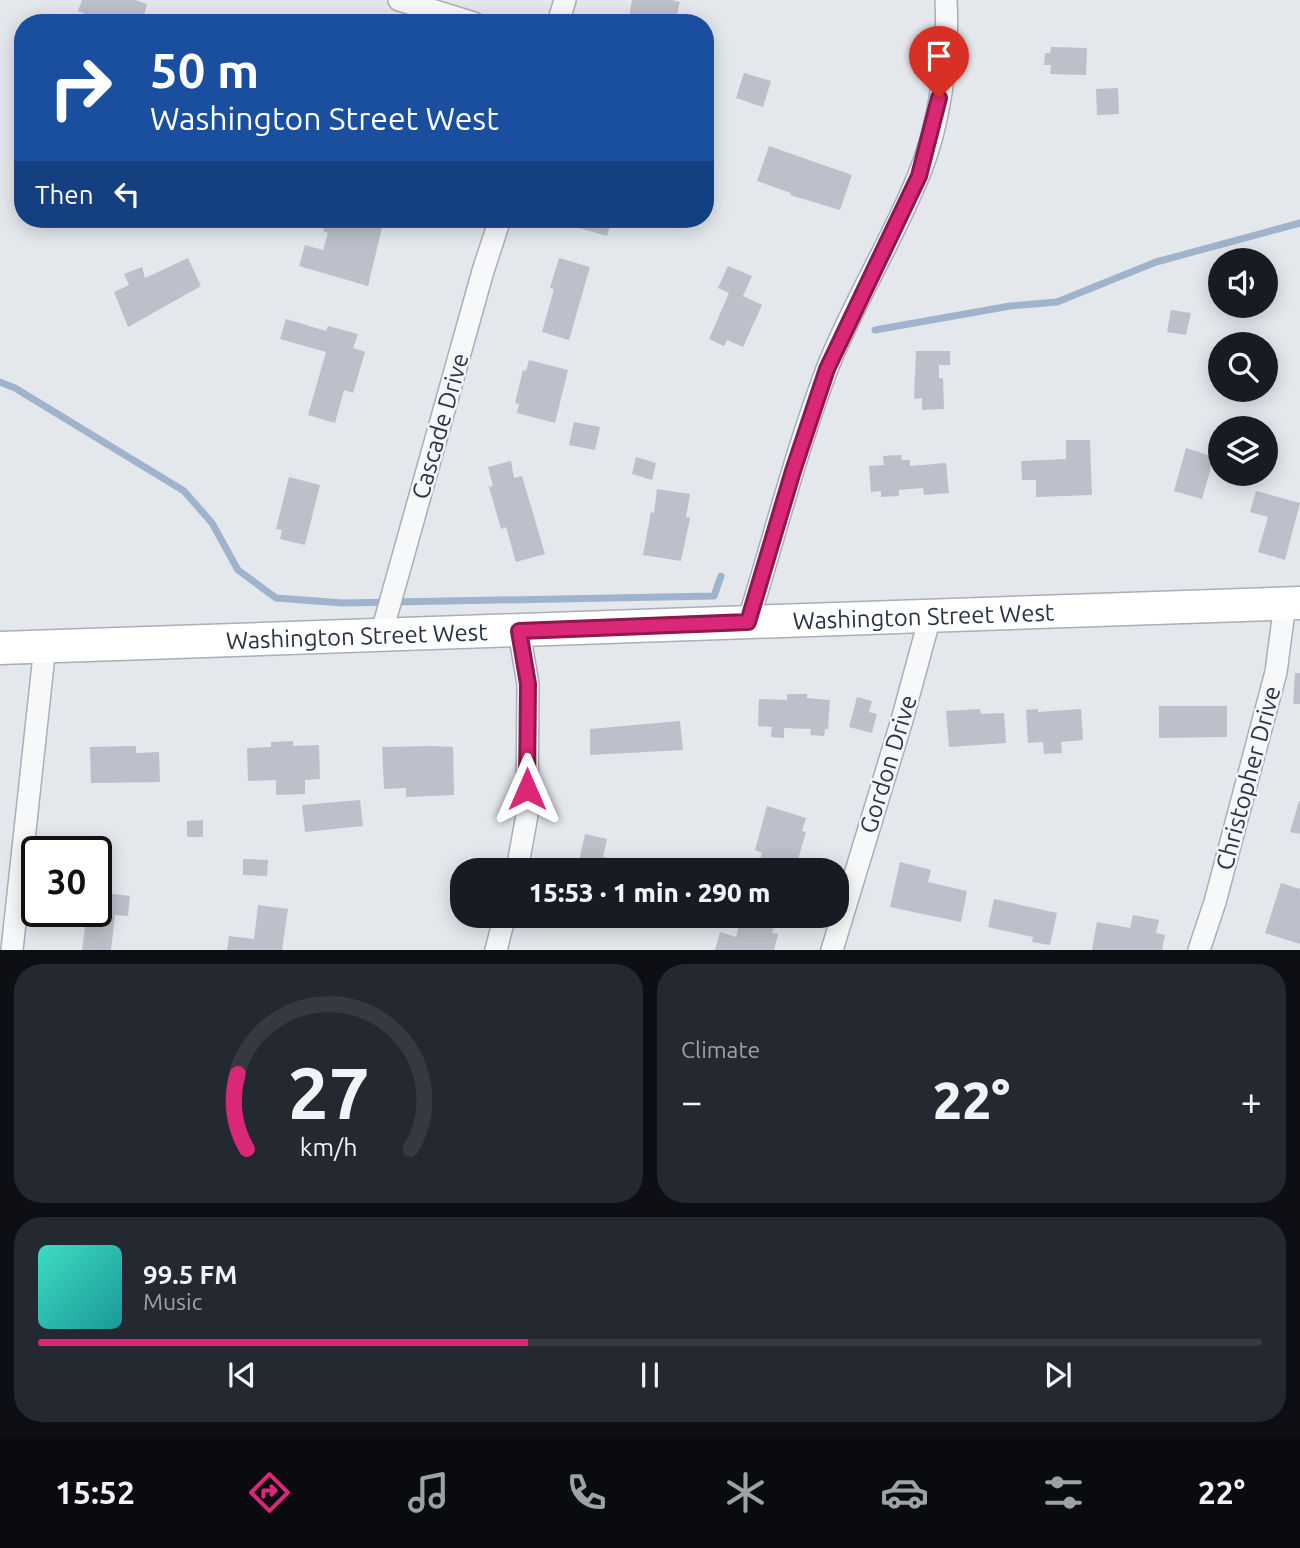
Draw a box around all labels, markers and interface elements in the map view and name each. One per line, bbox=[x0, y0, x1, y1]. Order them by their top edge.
pin bbox=[909, 26, 969, 98]
icon: arrive bbox=[920, 37, 958, 75]
icon: right bbox=[35, 42, 126, 133]
text: 50 m bbox=[150, 42, 259, 97]
text: Washington Street West bbox=[150, 100, 499, 136]
icon: left bbox=[108, 175, 146, 213]
text: Then bbox=[35, 180, 94, 209]
map controls bbox=[1208, 248, 1278, 486]
button: sound bbox=[1208, 248, 1278, 318]
button: search bbox=[1208, 332, 1278, 402]
street label: Cascade Drive bbox=[406, 350, 474, 502]
button: layers bbox=[1208, 416, 1278, 486]
street label: Washington Street West bbox=[792, 598, 1055, 634]
street label: Washington Street West bbox=[226, 618, 489, 654]
street label: Christopher Drive bbox=[1210, 683, 1286, 873]
street label: Gordon Drive bbox=[854, 692, 922, 836]
position arrow bbox=[490, 752, 564, 826]
speed limit sign: 30 bbox=[21, 836, 112, 927]
text: 15:53 · 1 min · 290 m bbox=[529, 878, 770, 907]
text: Climate bbox=[681, 1037, 760, 1062]
text: 27 bbox=[287, 1052, 370, 1134]
text: 22° bbox=[933, 1071, 1010, 1129]
text: − bbox=[681, 1080, 702, 1122]
text: + bbox=[1241, 1080, 1262, 1122]
text: km/h bbox=[300, 1133, 357, 1161]
text: 99.5 FM bbox=[143, 1260, 237, 1289]
text: Music bbox=[143, 1289, 202, 1314]
icon: previous bbox=[223, 1356, 261, 1394]
icon: pause bbox=[631, 1356, 669, 1394]
icon: next bbox=[1039, 1356, 1077, 1394]
icon: directions bbox=[245, 1468, 294, 1517]
icon: music bbox=[404, 1468, 453, 1517]
icon: phone bbox=[562, 1468, 611, 1517]
icon: climate bbox=[721, 1468, 770, 1517]
icon: car bbox=[880, 1468, 929, 1517]
icon: filters bbox=[1039, 1468, 1088, 1517]
text: 15:52 bbox=[55, 1474, 135, 1510]
text: 22° bbox=[1198, 1474, 1245, 1510]

